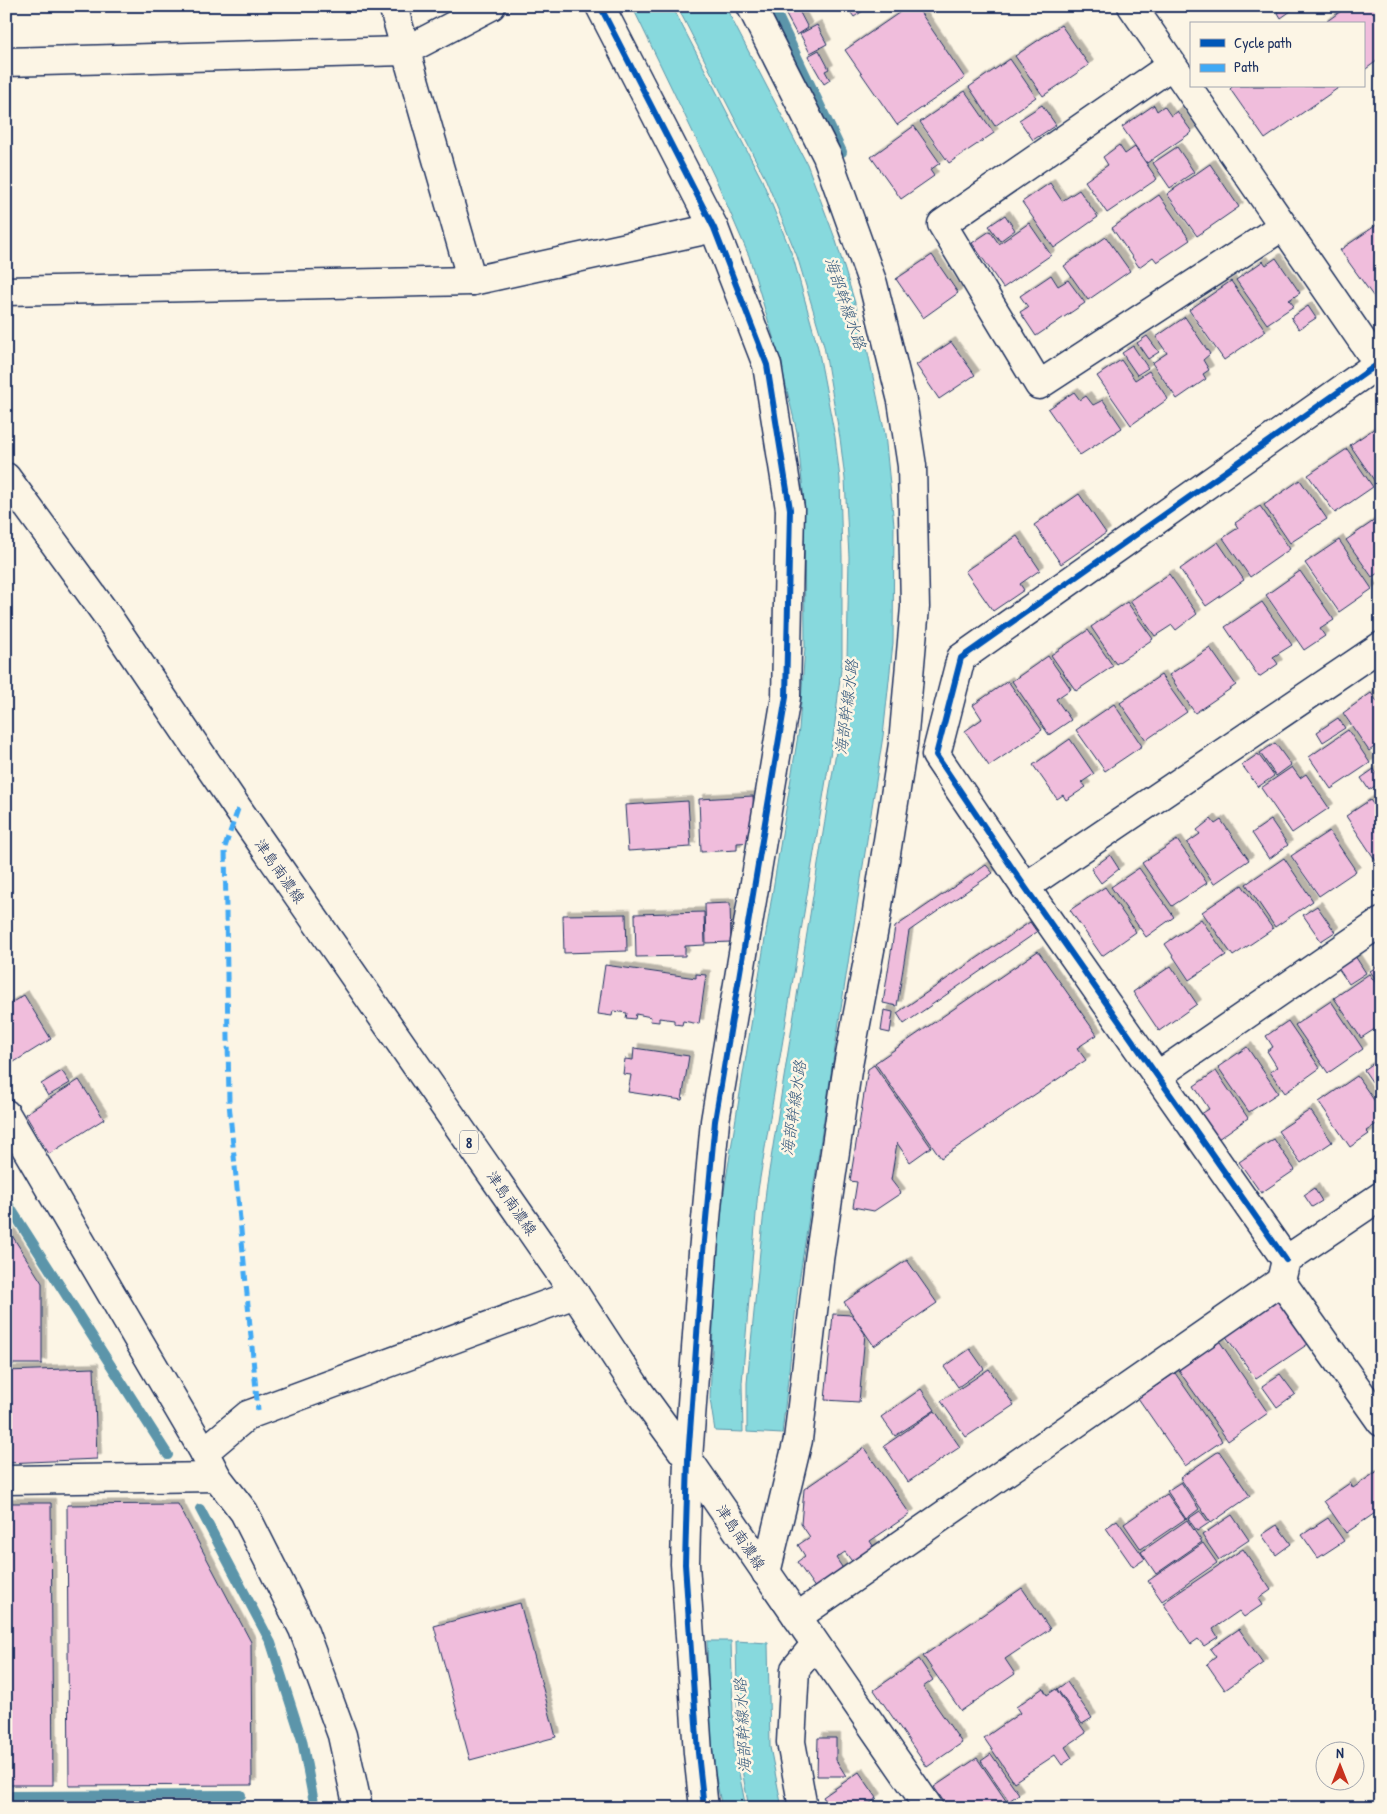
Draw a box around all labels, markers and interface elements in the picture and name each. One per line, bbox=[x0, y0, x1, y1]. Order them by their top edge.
legend bbox=[1190, 22, 1364, 88]
text: Cycle path bbox=[1234, 32, 1292, 53]
text: Path bbox=[1234, 56, 1259, 77]
water label: 海部幹線水路 bbox=[820, 254, 872, 353]
water label: 海部幹線水路 bbox=[829, 657, 863, 756]
street label: 津島南濃線 bbox=[250, 834, 310, 908]
water label: 海部幹線水路 bbox=[775, 1058, 811, 1157]
road number: 8 bbox=[460, 1130, 478, 1154]
street label: 津島南濃線 bbox=[482, 1166, 542, 1240]
street label: 津島南濃線 bbox=[711, 1500, 771, 1574]
water label: 海部幹線水路 bbox=[728, 1676, 755, 1775]
north arrow bbox=[1314, 1742, 1364, 1792]
text: N bbox=[1336, 1743, 1344, 1762]

